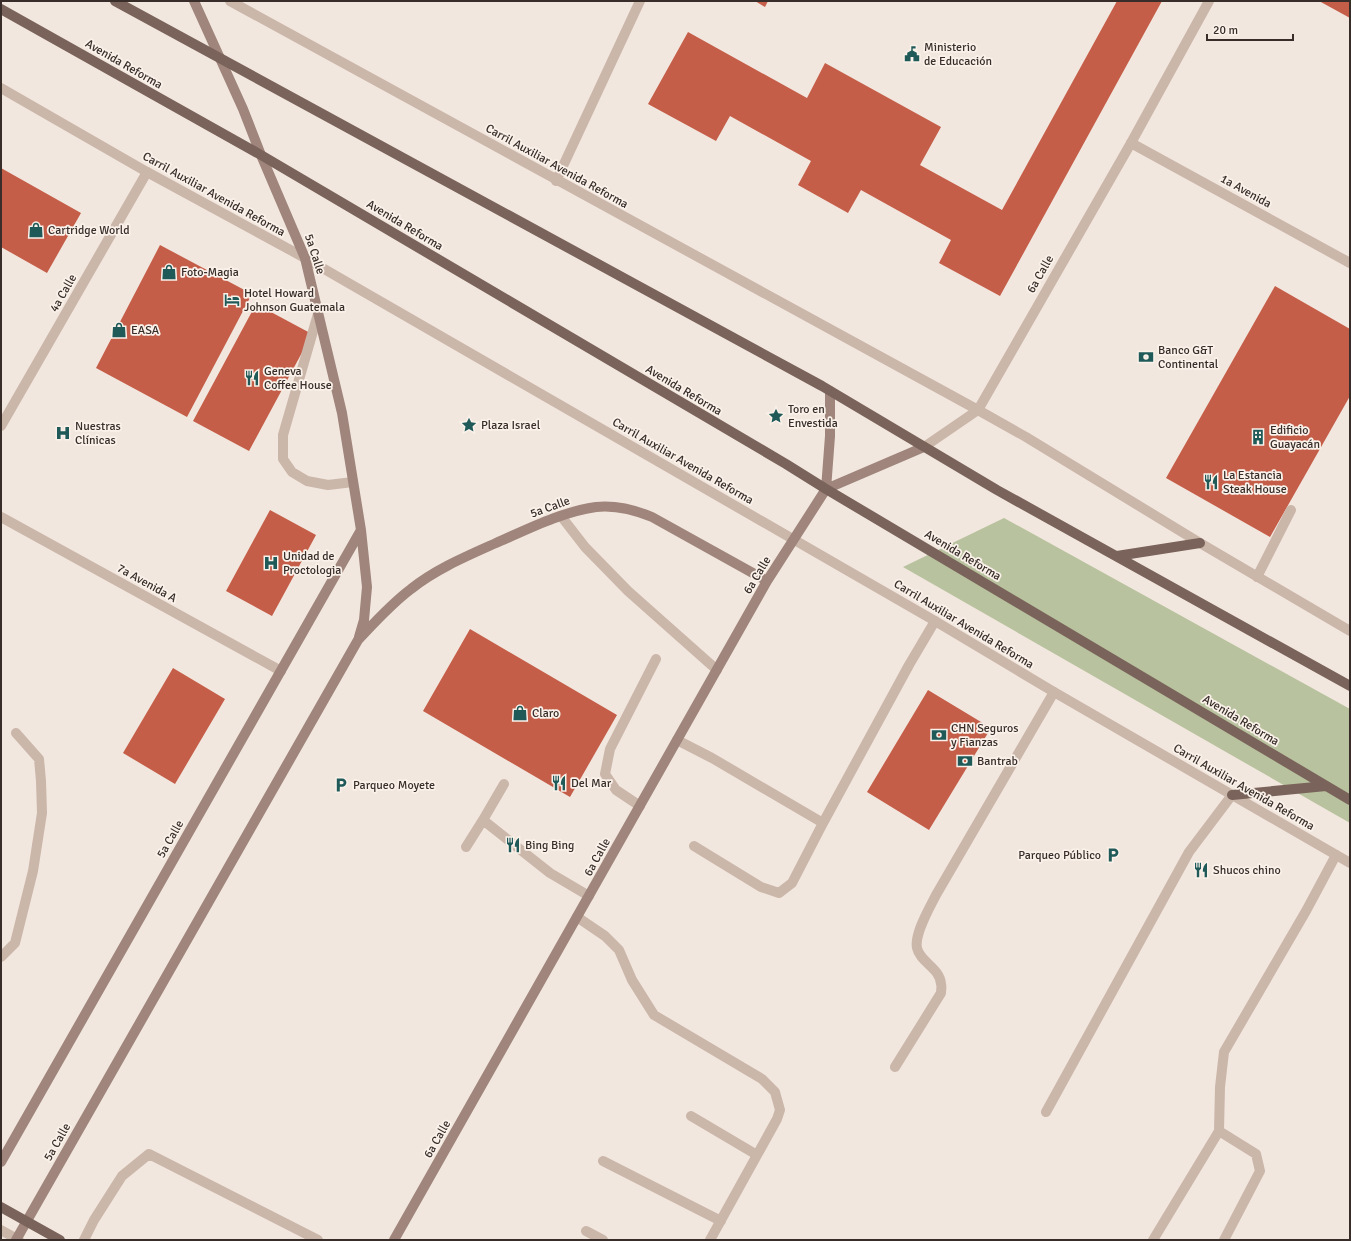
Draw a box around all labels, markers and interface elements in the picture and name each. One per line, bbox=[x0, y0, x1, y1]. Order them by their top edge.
scale bar bbox=[1207, 16, 1293, 42]
text: 20 m bbox=[1213, 23, 1238, 38]
street label: Avenida Reforma bbox=[82, 36, 165, 93]
place label: Ministerio de Educación bbox=[924, 40, 992, 69]
public building icon: Ministerio de Educación bbox=[903, 45, 921, 63]
street label: Carril Auxiliar Avenida Reforma bbox=[483, 121, 631, 212]
street label: Carril Auxiliar Avenida Reforma bbox=[140, 149, 288, 240]
street label: 1a Avenida bbox=[1218, 171, 1274, 212]
street label: Avenida Reforma bbox=[364, 197, 446, 254]
shop icon: Cartridge World bbox=[27, 221, 45, 239]
place label: Cartridge World bbox=[48, 223, 130, 238]
street label: 5a Calle bbox=[301, 232, 328, 276]
street label: 6a Calle bbox=[1024, 253, 1057, 296]
shop icon: Foto-Magia bbox=[160, 263, 178, 281]
place label: Foto-Magia bbox=[181, 265, 239, 280]
street label: 4a Calle bbox=[47, 272, 80, 315]
place label: Hotel Howard Johnson Guatemala bbox=[244, 286, 345, 315]
hotel icon: Hotel Howard Johnson Guatemala bbox=[223, 291, 241, 309]
shop icon: EASA bbox=[110, 321, 128, 339]
place label: EASA bbox=[131, 323, 160, 338]
place label: Banco G&T Continental bbox=[1158, 343, 1219, 372]
bank icon: Banco G&T Continental bbox=[1137, 348, 1155, 366]
street label: Avenida Reforma bbox=[643, 362, 725, 419]
place label: Geneva Coffee House bbox=[264, 364, 332, 393]
restaurant icon: Geneva Coffee House bbox=[243, 369, 261, 387]
place label: Toro en Envestida bbox=[788, 402, 838, 431]
place icon: Toro en Envestida bbox=[767, 407, 785, 425]
street label: Carril Auxiliar Avenida Reforma bbox=[609, 415, 756, 508]
place icon: Plaza Israel bbox=[460, 416, 478, 434]
place label: Plaza Israel bbox=[481, 418, 541, 433]
place label: Nuestras Clínicas bbox=[75, 419, 121, 448]
place label: Edificio Guayacán bbox=[1270, 423, 1320, 452]
hospital icon: Nuestras Clínicas bbox=[54, 424, 72, 442]
building icon: Edificio Guayacán bbox=[1249, 428, 1267, 446]
place label: La Estancia Steak House bbox=[1223, 468, 1287, 497]
restaurant icon: La Estancia Steak House bbox=[1202, 473, 1220, 491]
street label: 5a Calle bbox=[528, 493, 572, 522]
street label: Avenida Reforma bbox=[922, 527, 1004, 584]
place label: Unidad de Proctologia bbox=[283, 549, 341, 578]
hospital icon: Unidad de Proctologia bbox=[262, 554, 280, 572]
street label: 6a Calle bbox=[740, 554, 774, 597]
street label: 7a Avenida A bbox=[114, 561, 180, 606]
street label: Carril Auxiliar Avenida Reforma bbox=[891, 577, 1037, 672]
street label: Avenida Reforma bbox=[1200, 692, 1282, 749]
shop icon: Claro bbox=[511, 704, 529, 722]
place label: Claro bbox=[532, 706, 559, 721]
place label: CHN Seguros y Fianzas bbox=[951, 721, 1018, 750]
bank icon: CHN Seguros y Fianzas bbox=[930, 726, 948, 744]
street label: Carril Auxiliar Avenida Reforma bbox=[1170, 741, 1317, 834]
bank icon: Bantrab bbox=[956, 752, 974, 770]
place label: Bantrab bbox=[977, 754, 1018, 769]
restaurant icon: Del Mar bbox=[550, 774, 568, 792]
parking icon: Parqueo Moyete bbox=[332, 776, 350, 794]
place label: Del Mar bbox=[571, 776, 612, 791]
place label: Parqueo Moyete bbox=[353, 778, 435, 793]
street label: 5a Calle bbox=[154, 818, 187, 861]
restaurant icon: Bing Bing bbox=[504, 836, 522, 854]
street label: 6a Calle bbox=[581, 836, 614, 879]
place label: Bing Bing bbox=[525, 838, 574, 853]
parking icon: Parqueo Público bbox=[1104, 846, 1122, 864]
place label: Parqueo Público bbox=[1018, 848, 1101, 863]
restaurant icon: Shucos chino bbox=[1192, 861, 1210, 879]
place label: Shucos chino bbox=[1213, 863, 1281, 878]
street label: 6a Calle bbox=[421, 1118, 454, 1161]
street label: 5a Calle bbox=[41, 1121, 74, 1164]

